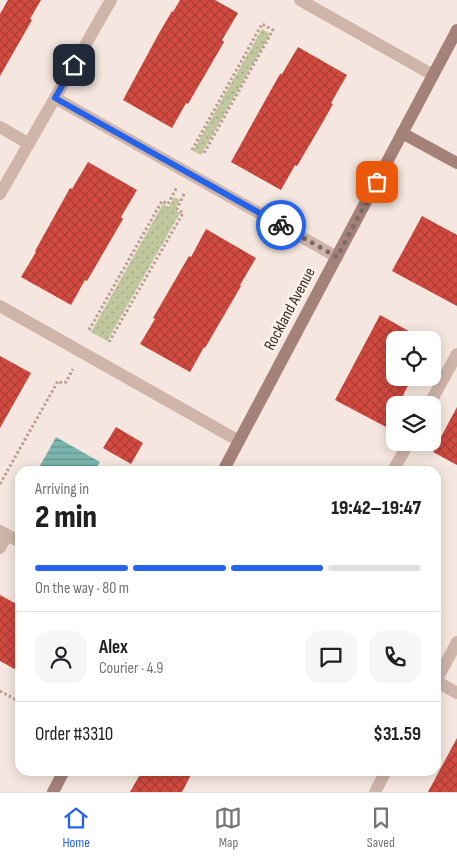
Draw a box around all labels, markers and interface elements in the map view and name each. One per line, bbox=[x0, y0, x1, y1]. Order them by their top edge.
pin bbox=[53, 44, 95, 86]
icon: home bbox=[60, 51, 88, 79]
pin bbox=[356, 161, 398, 203]
icon: bag bbox=[363, 168, 391, 196]
courier bbox=[256, 200, 306, 250]
icon: bike bbox=[267, 211, 295, 239]
street label: Rockland Avenue bbox=[260, 265, 320, 353]
map controls bbox=[386, 331, 441, 451]
button: locate bbox=[386, 331, 441, 386]
button: layers bbox=[386, 396, 441, 451]
text: Arriving in bbox=[35, 480, 89, 499]
text: 19:42–19:47 bbox=[331, 497, 421, 520]
text: 2 min bbox=[35, 498, 97, 537]
text: On the way · 80 m bbox=[35, 579, 129, 598]
button: person bbox=[35, 631, 87, 683]
button: chat bbox=[305, 631, 357, 683]
button: phone bbox=[369, 631, 421, 683]
text: Alex bbox=[99, 636, 128, 659]
text: Courier · 4.9 bbox=[99, 659, 163, 678]
text: Order #3310 bbox=[35, 723, 113, 746]
text: $31.59 bbox=[373, 723, 421, 746]
tab: Home bbox=[62, 804, 90, 851]
tab: Map bbox=[214, 804, 242, 851]
tab: Saved bbox=[367, 804, 395, 851]

